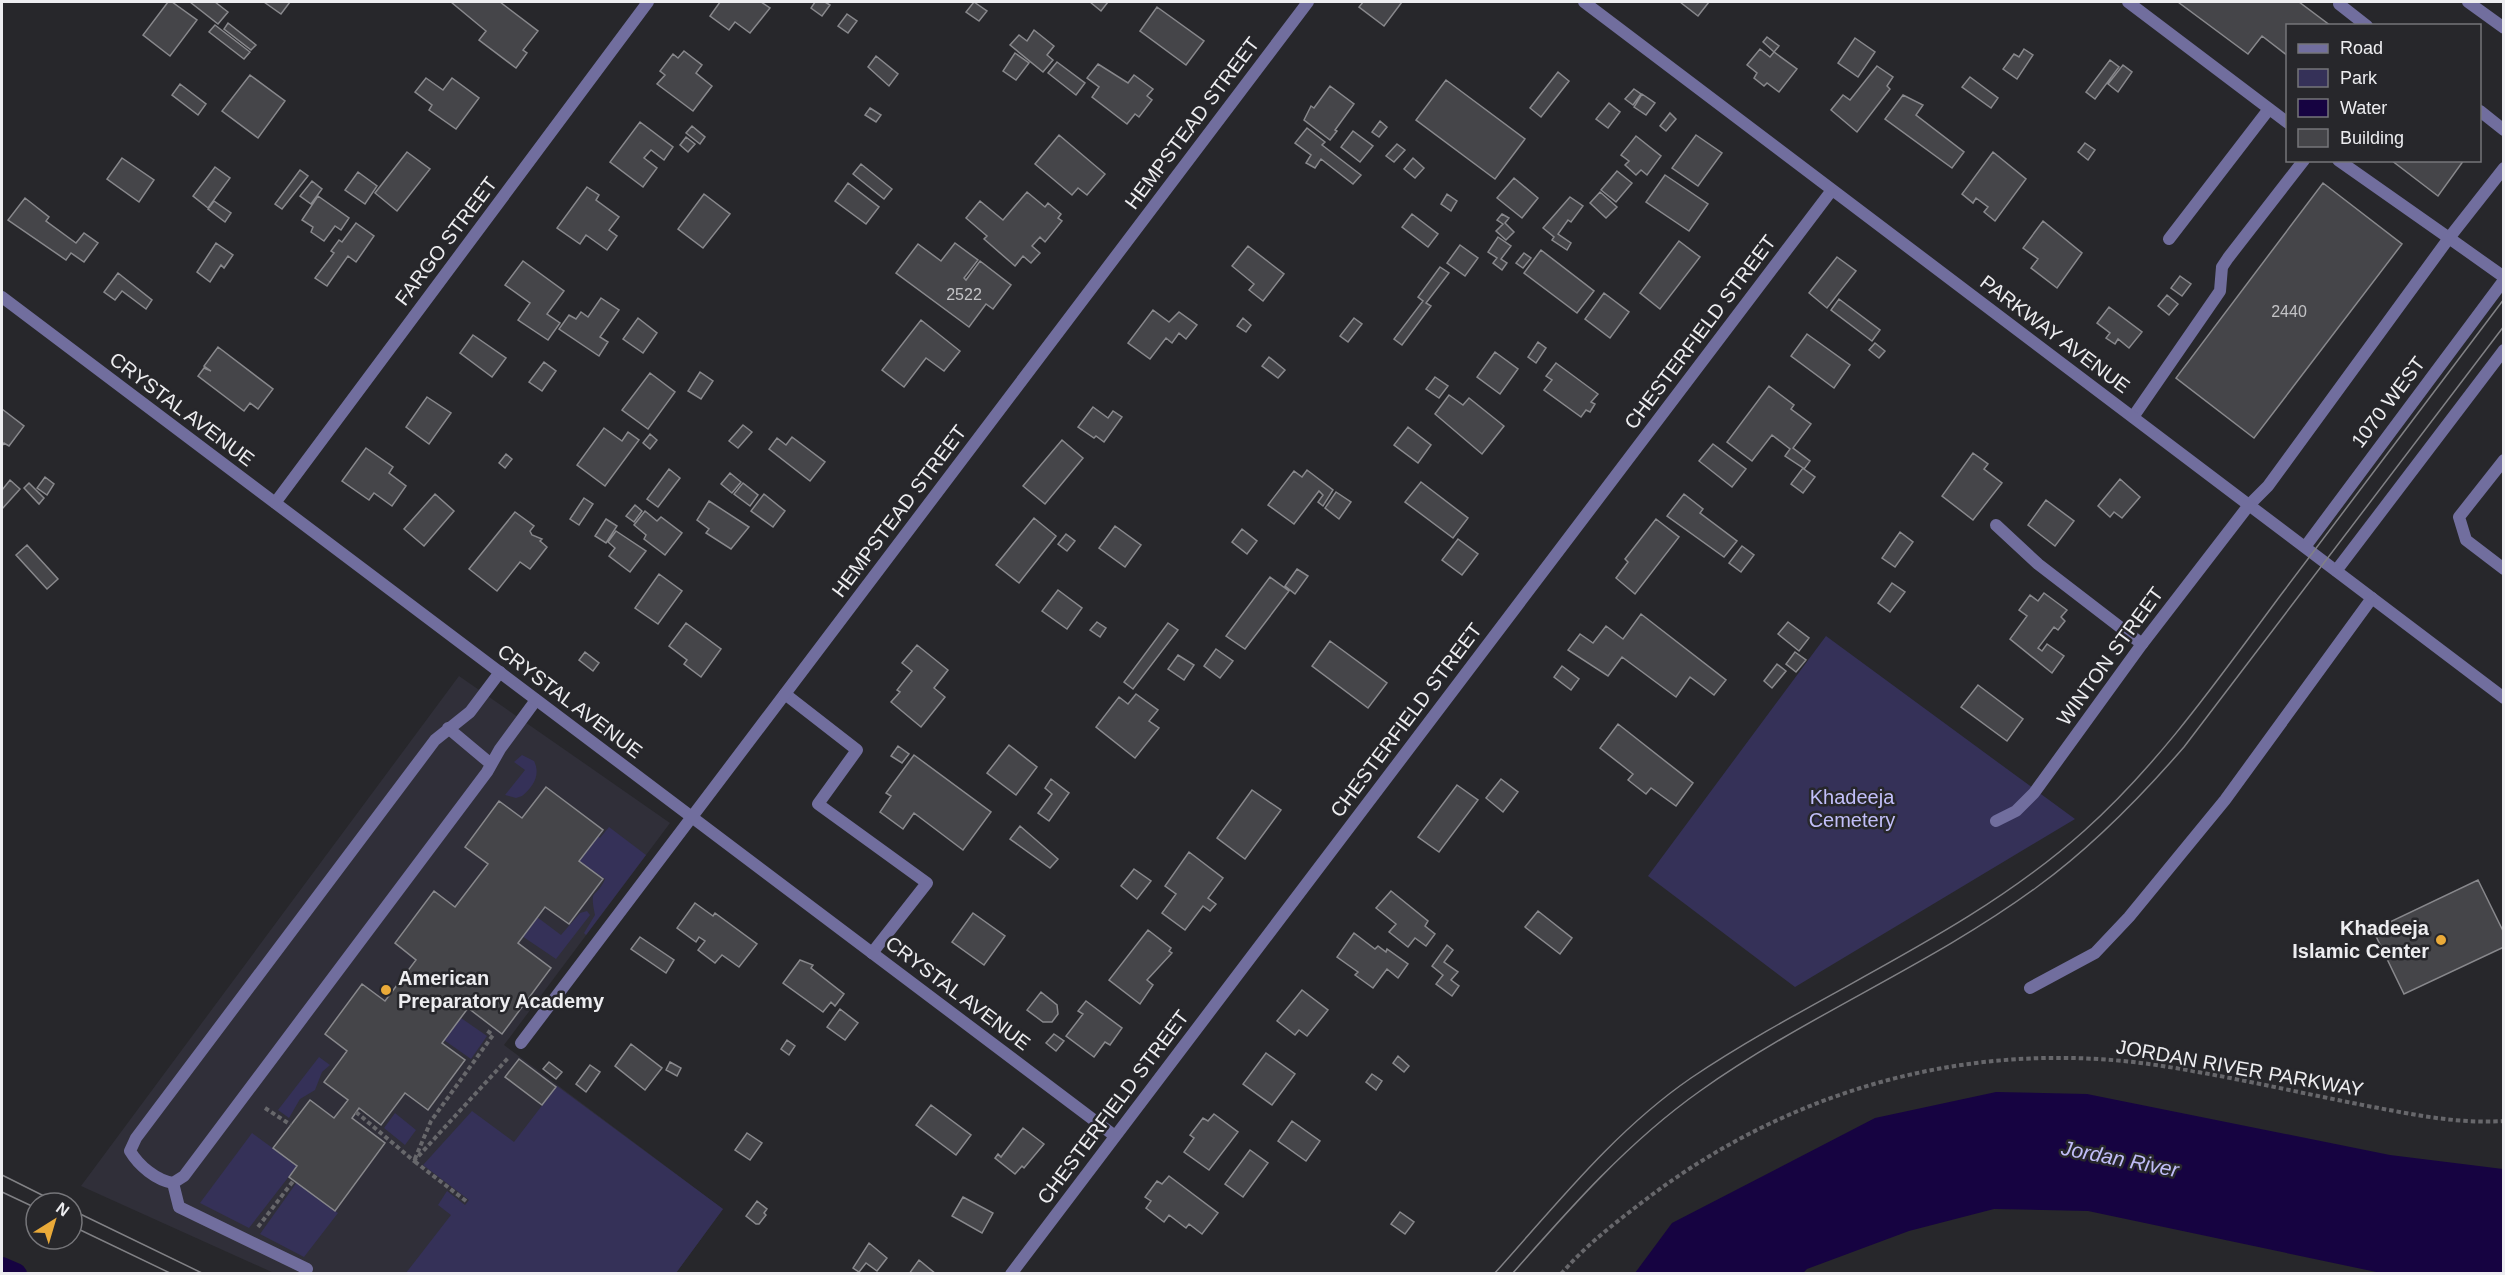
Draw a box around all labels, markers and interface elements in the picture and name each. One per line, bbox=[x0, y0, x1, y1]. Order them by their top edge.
legend bbox=[2286, 24, 2481, 162]
street label: HEMPSTEAD STREET bbox=[1120, 33, 1264, 213]
text: Road bbox=[2340, 38, 2383, 58]
text: Park bbox=[2340, 68, 2378, 88]
text: Water bbox=[2340, 98, 2387, 118]
text: Building bbox=[2340, 128, 2404, 148]
street label: FARGO STREET bbox=[391, 173, 501, 309]
street label: CHESTERFIELD STREET bbox=[1620, 231, 1780, 433]
street label: PARKWAY AVENUE bbox=[1976, 271, 2134, 397]
house number: 2522 bbox=[946, 286, 982, 303]
house number: 2440 bbox=[2271, 303, 2307, 320]
street label: CRYSTAL AVENUE bbox=[106, 348, 258, 470]
street label: 1070 WEST bbox=[2347, 352, 2429, 452]
street label: HEMPSTEAD STREET bbox=[827, 421, 971, 601]
street label: WINTON STREET bbox=[2053, 583, 2167, 729]
street label: CHESTERFIELD STREET bbox=[1326, 619, 1486, 821]
street label: CRYSTAL AVENUE bbox=[494, 640, 646, 762]
park label: Khadeeja Cemetery bbox=[1809, 786, 1895, 831]
place label: Khadeeja Islamic Center bbox=[2292, 917, 2430, 962]
street label: CRYSTAL AVENUE bbox=[882, 932, 1034, 1054]
marker: Khadeeja Islamic Center bbox=[2434, 933, 2448, 947]
place label: American Preparatory Academy bbox=[398, 967, 605, 1012]
marker: American Preparatory Academy bbox=[379, 983, 393, 997]
street label: CHESTERFIELD STREET bbox=[1033, 1006, 1193, 1208]
street label: JORDAN RIVER PARKWAY bbox=[2115, 1035, 2365, 1101]
water label: Jordan River bbox=[2058, 1136, 2182, 1181]
north arrow bbox=[24, 1191, 84, 1251]
text: N bbox=[53, 1199, 72, 1220]

